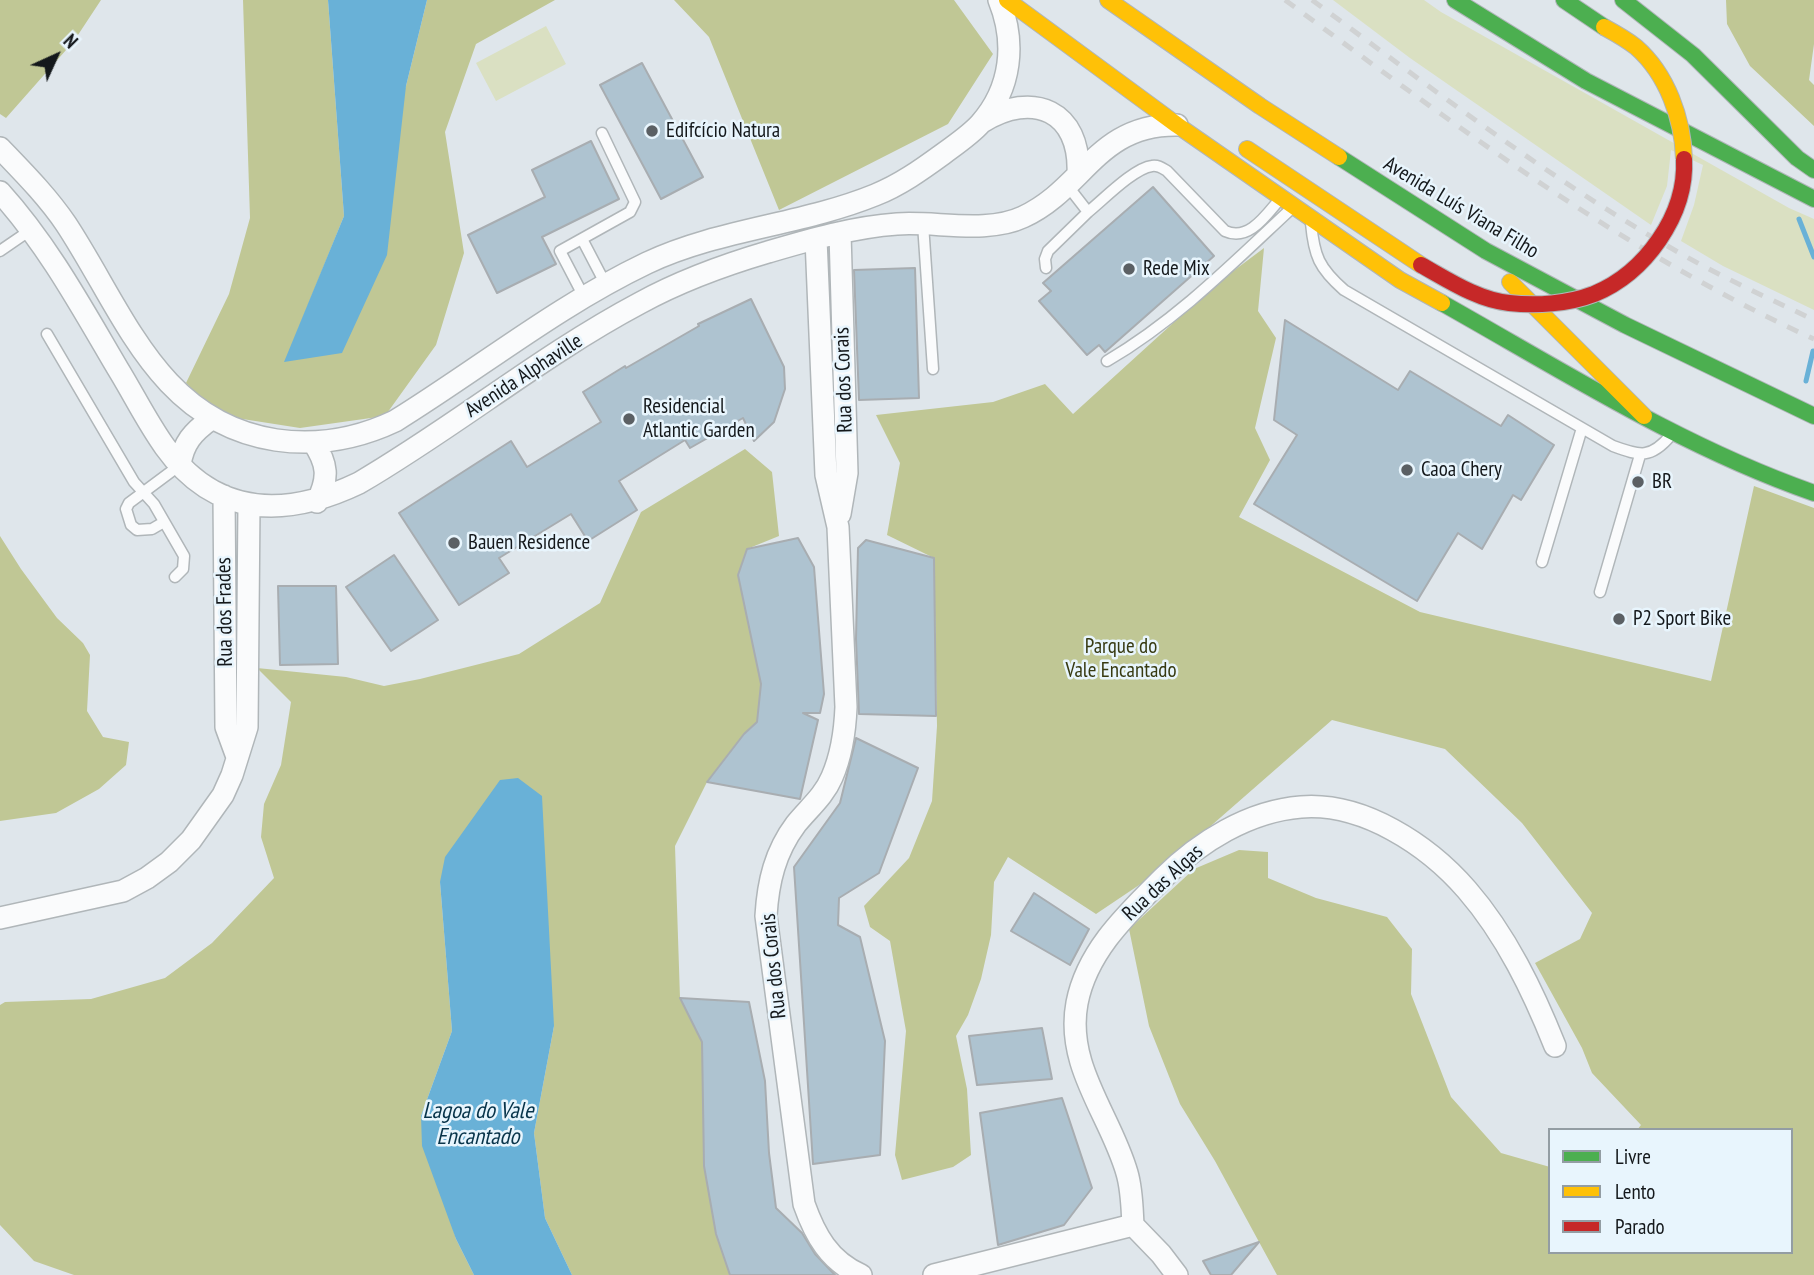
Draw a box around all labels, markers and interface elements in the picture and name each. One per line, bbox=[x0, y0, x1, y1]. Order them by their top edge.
north arrow bbox=[21, 21, 91, 91]
text: N bbox=[59, 29, 83, 53]
place label: Edifcício Natura bbox=[666, 118, 780, 144]
marker: Edifcício Natura bbox=[644, 123, 660, 139]
street label: Avenida Luís Viana Filho bbox=[1379, 152, 1543, 264]
place label: Rede Mix bbox=[1143, 256, 1210, 282]
marker: Rede Mix bbox=[1121, 261, 1137, 277]
street label: Rua dos Corais bbox=[830, 327, 858, 433]
street label: Avenida Alphaville bbox=[461, 329, 587, 423]
place label: Residencial Atlantic Garden bbox=[643, 394, 755, 444]
marker: Residencial Atlantic Garden bbox=[621, 411, 637, 427]
place label: Caoa Chery bbox=[1421, 457, 1502, 483]
marker: Caoa Chery bbox=[1399, 462, 1415, 478]
place label: BR bbox=[1652, 469, 1672, 495]
marker: BR bbox=[1630, 474, 1646, 490]
place label: Bauen Residence bbox=[468, 530, 590, 556]
marker: Bauen Residence bbox=[446, 535, 462, 551]
street label: Rua dos Frades bbox=[211, 557, 239, 667]
place label: P2 Sport Bike bbox=[1633, 606, 1731, 632]
marker: P2 Sport Bike bbox=[1611, 611, 1627, 627]
park label: Parque do Vale Encantado bbox=[1066, 634, 1176, 684]
street label: Rua das Algas bbox=[1118, 840, 1208, 926]
street label: Rua dos Corais bbox=[756, 912, 792, 1020]
water label: Lagoa do Vale Encantado bbox=[423, 1097, 533, 1151]
legend bbox=[1548, 1128, 1793, 1254]
text: Livre bbox=[1615, 1143, 1651, 1170]
text: Lento bbox=[1615, 1178, 1655, 1205]
text: Parado bbox=[1615, 1213, 1665, 1240]

